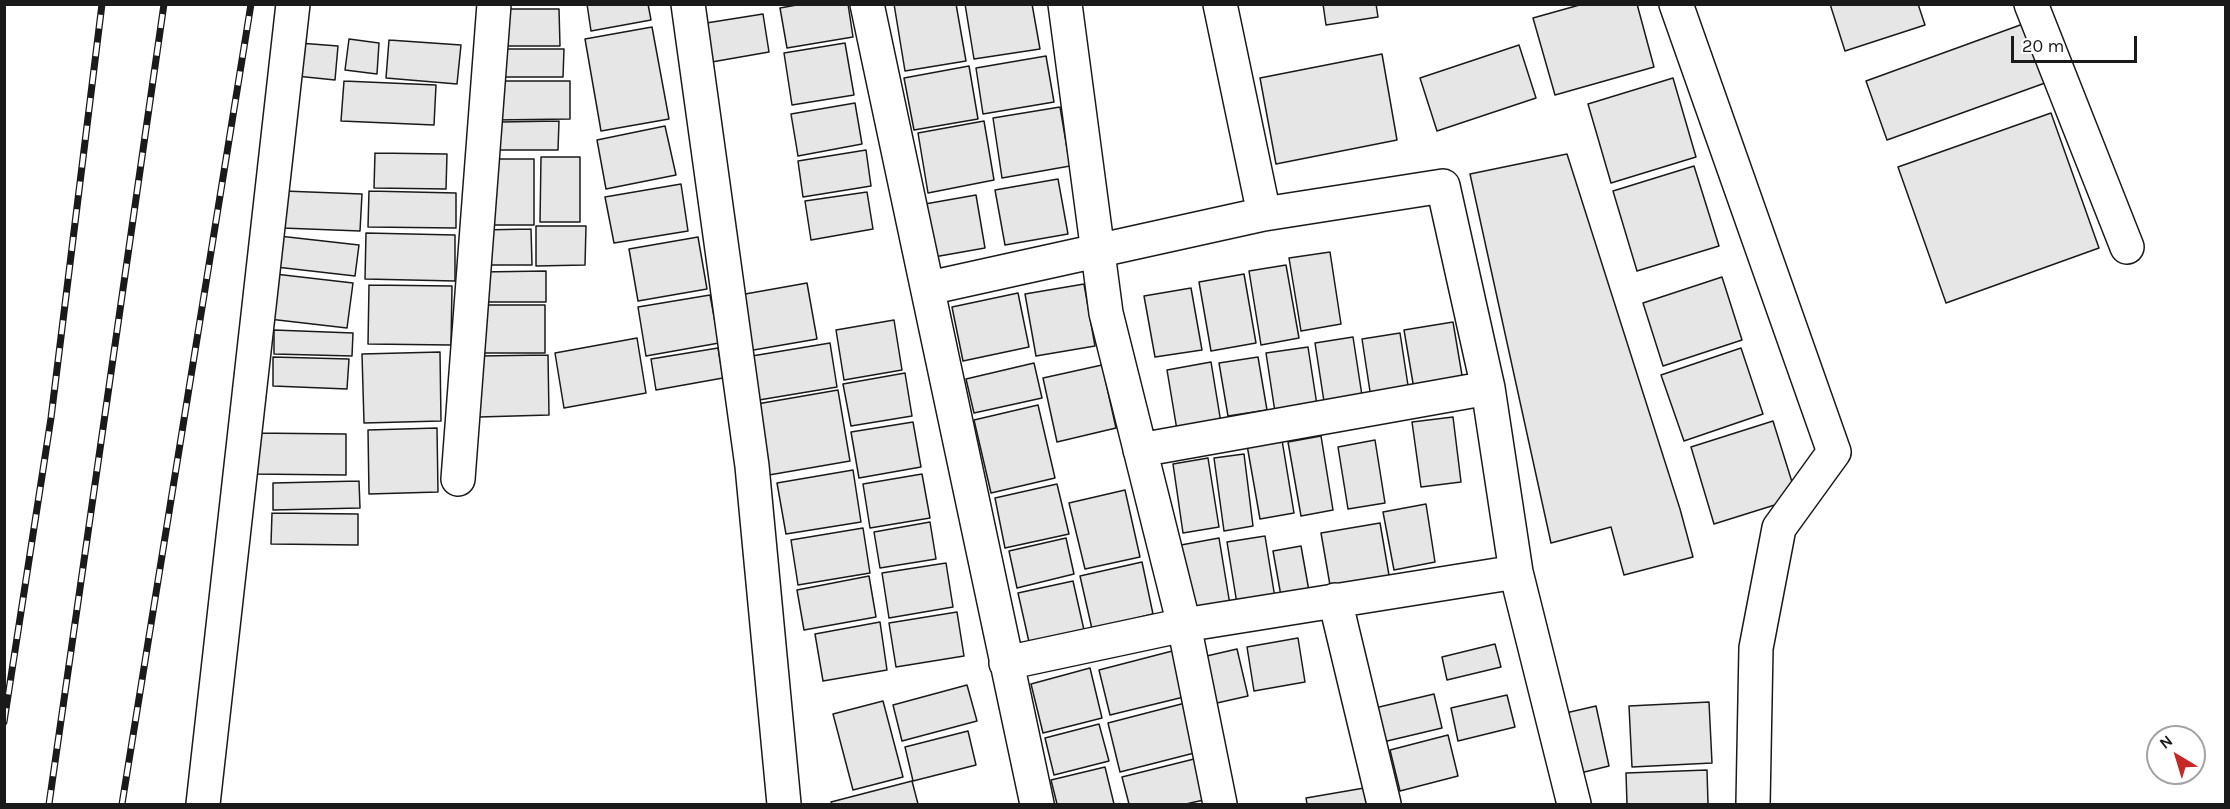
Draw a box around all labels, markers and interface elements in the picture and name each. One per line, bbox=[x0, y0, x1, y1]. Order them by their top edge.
scale bar bbox=[2014, 24, 2140, 62]
text: 20 m bbox=[2022, 35, 2064, 57]
north arrow bbox=[2146, 725, 2206, 785]
text: N bbox=[2155, 731, 2176, 753]

